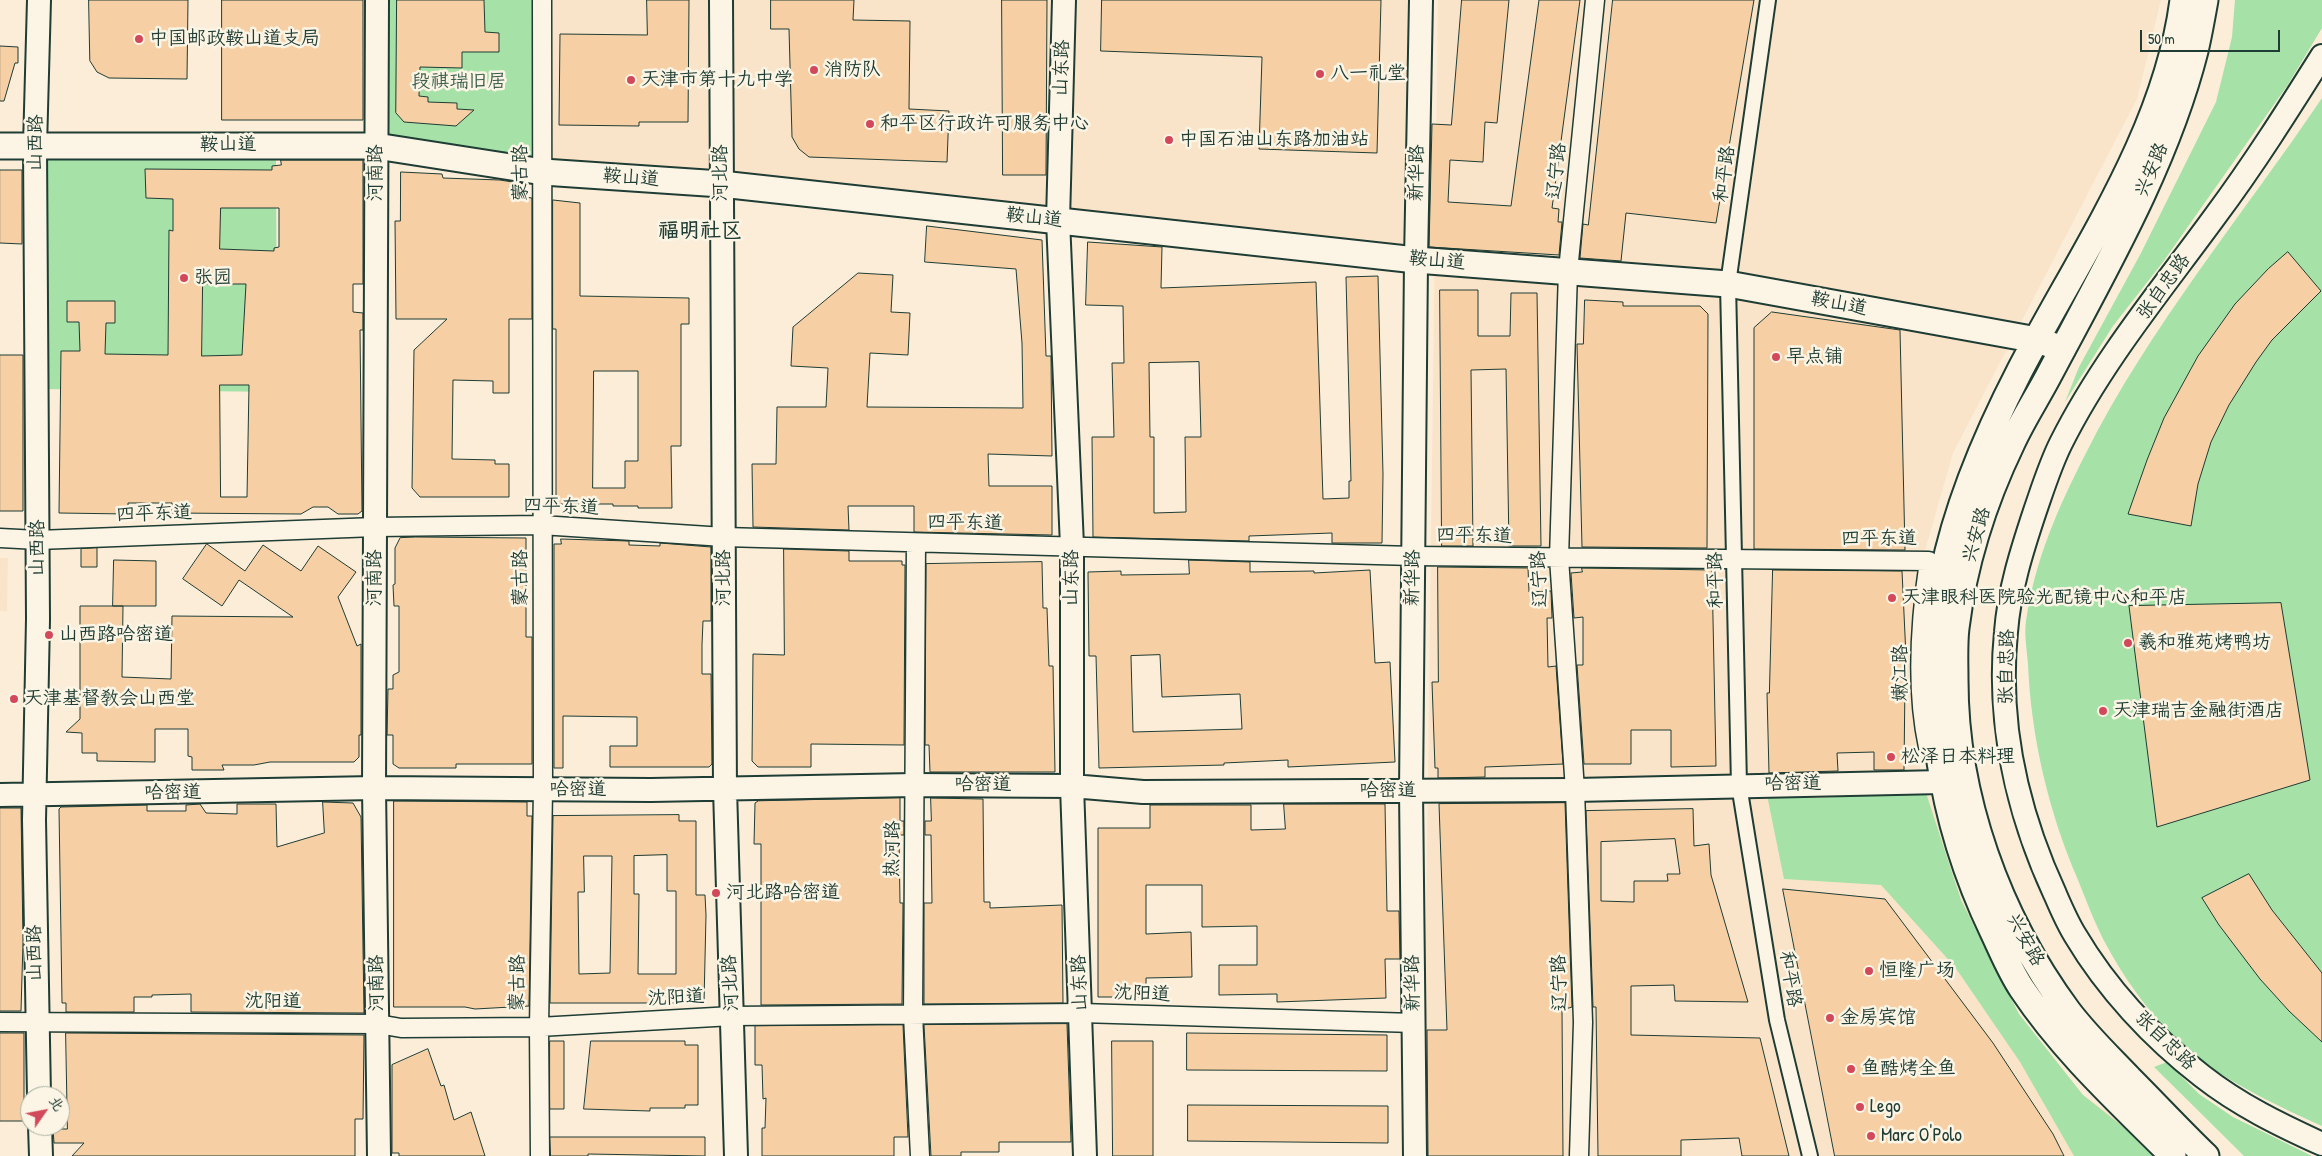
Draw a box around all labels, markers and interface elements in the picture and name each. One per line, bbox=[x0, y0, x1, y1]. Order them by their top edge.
scale bar bbox=[2142, 20, 2282, 52]
place label: 中国邮政鞍山道支局 bbox=[149, 28, 320, 50]
text: 50 m bbox=[2148, 28, 2175, 49]
marker: 中国邮政鞍山道支局 bbox=[133, 33, 145, 45]
street label: 山东路 bbox=[1050, 39, 1074, 97]
place label: 消防队 bbox=[824, 59, 881, 81]
place label: 八一礼堂 bbox=[1330, 63, 1406, 85]
marker: 消防队 bbox=[808, 64, 820, 76]
marker: 八一礼堂 bbox=[1314, 68, 1326, 80]
place label: 天津市第十九中学 bbox=[641, 69, 793, 91]
park label: 段祺瑞旧居 bbox=[412, 71, 506, 93]
marker: 天津市第十九中学 bbox=[625, 74, 637, 86]
place label: 和平区行政许可服务中心 bbox=[880, 113, 1089, 135]
street label: 山西路 bbox=[24, 114, 48, 172]
marker: 和平区行政许可服务中心 bbox=[864, 118, 876, 130]
place label: 中国石油山东路加油站 bbox=[1179, 129, 1369, 151]
street label: 鞍山道 bbox=[200, 134, 256, 156]
marker: 中国石油山东路加油站 bbox=[1163, 134, 1175, 146]
street label: 兴安路 bbox=[2130, 139, 2174, 201]
street label: 辽宁路 bbox=[1543, 141, 1571, 201]
street label: 新华路 bbox=[1405, 144, 1429, 202]
street label: 和平路 bbox=[1710, 144, 1740, 204]
street label: 河南路 bbox=[365, 145, 387, 201]
street label: 蒙古路 bbox=[510, 145, 532, 201]
street label: 河北路 bbox=[710, 145, 732, 201]
street label: 鞍山道 bbox=[602, 165, 660, 191]
street label: 鞍山道 bbox=[1004, 204, 1064, 232]
district label: 福明社区 bbox=[658, 218, 742, 244]
street label: 鞍山道 bbox=[1408, 247, 1466, 275]
street label: 张自忠路 bbox=[2132, 250, 2196, 324]
place label: 张园 bbox=[194, 267, 232, 289]
marker: 张园 bbox=[178, 272, 190, 284]
street label: 鞍山道 bbox=[1809, 287, 1869, 321]
place label: 早点铺 bbox=[1786, 346, 1843, 368]
marker: 早点铺 bbox=[1770, 351, 1782, 363]
street label: 四平东道 bbox=[523, 494, 599, 520]
street label: 四平东道 bbox=[116, 501, 192, 527]
street label: 兴安路 bbox=[1958, 504, 1996, 566]
street label: 四平东道 bbox=[927, 511, 1003, 535]
street label: 山西路 bbox=[27, 520, 49, 576]
street label: 四平东道 bbox=[1436, 524, 1512, 548]
street label: 四平东道 bbox=[1841, 528, 1917, 550]
street label: 新华路 bbox=[1401, 549, 1425, 607]
street label: 河南路 bbox=[364, 550, 386, 606]
street label: 蒙古路 bbox=[510, 550, 532, 606]
street label: 河北路 bbox=[713, 550, 735, 606]
street label: 山东路 bbox=[1061, 550, 1083, 606]
street label: 辽宁路 bbox=[1527, 550, 1553, 608]
street label: 和平路 bbox=[1704, 551, 1728, 609]
place label: 天津眼科医院验光配镜中心和平店 bbox=[1902, 587, 2187, 609]
marker: 天津眼科医院验光配镜中心和平店 bbox=[1886, 592, 1898, 604]
place label: 山西路哈密道 bbox=[59, 624, 173, 646]
marker: 山西路哈密道 bbox=[43, 629, 55, 641]
street label: 张自忠路 bbox=[1995, 629, 2019, 705]
place label: 羲和雅苑烤鸭坊 bbox=[2138, 632, 2271, 654]
marker: 羲和雅苑烤鸭坊 bbox=[2122, 637, 2134, 649]
street label: 嫩江路 bbox=[1890, 645, 1912, 701]
place label: 天津基督教会山西堂 bbox=[24, 688, 195, 710]
marker: 天津基督教会山西堂 bbox=[8, 693, 20, 705]
place label: 天津瑞吉金融街酒店 bbox=[2113, 700, 2284, 722]
marker: 天津瑞吉金融街酒店 bbox=[2097, 705, 2109, 717]
place label: 松泽日本料理 bbox=[1901, 746, 2015, 768]
marker: 松泽日本料理 bbox=[1885, 751, 1897, 763]
street label: 哈密道 bbox=[1764, 772, 1822, 796]
street label: 哈密道 bbox=[955, 774, 1011, 796]
street label: 哈密道 bbox=[550, 779, 606, 801]
street label: 哈密道 bbox=[1360, 780, 1416, 802]
street label: 哈密道 bbox=[144, 781, 202, 805]
street label: 热河路 bbox=[881, 820, 905, 878]
place label: 河北路哈密道 bbox=[726, 882, 840, 904]
marker: 河北路哈密道 bbox=[710, 887, 722, 899]
street label: 兴安路 bbox=[2001, 910, 2049, 970]
street label: 山西路 bbox=[23, 924, 47, 982]
street label: 和平路 bbox=[1774, 949, 1806, 1009]
street label: 河南路 bbox=[365, 954, 389, 1012]
street label: 蒙古路 bbox=[506, 954, 530, 1012]
street label: 河北路 bbox=[718, 954, 744, 1012]
street label: 山东路 bbox=[1068, 954, 1092, 1012]
street label: 新华路 bbox=[1401, 954, 1425, 1012]
street label: 辽宁路 bbox=[1548, 954, 1572, 1012]
place label: 恒隆广场 bbox=[1879, 960, 1955, 982]
marker: 恒隆广场 bbox=[1863, 965, 1875, 977]
street label: 沈阳道 bbox=[1113, 982, 1171, 1006]
street label: 沈阳道 bbox=[647, 985, 705, 1011]
street label: 沈阳道 bbox=[245, 991, 301, 1013]
street label: 张自忠路 bbox=[2130, 1006, 2200, 1076]
place label: 金房宾馆 bbox=[1840, 1007, 1916, 1029]
marker: 金房宾馆 bbox=[1824, 1012, 1836, 1024]
place label: 鱼酷烤全鱼 bbox=[1861, 1058, 1956, 1080]
marker: 鱼酷烤全鱼 bbox=[1845, 1063, 1857, 1075]
north arrow bbox=[20, 1086, 70, 1136]
text: 北 bbox=[45, 1092, 69, 1114]
place label: Lego bbox=[1870, 1096, 1901, 1118]
marker: Lego bbox=[1854, 1101, 1866, 1113]
place label: Marc O'Polo bbox=[1881, 1125, 1962, 1147]
marker: Marc O'Polo bbox=[1865, 1130, 1877, 1142]

